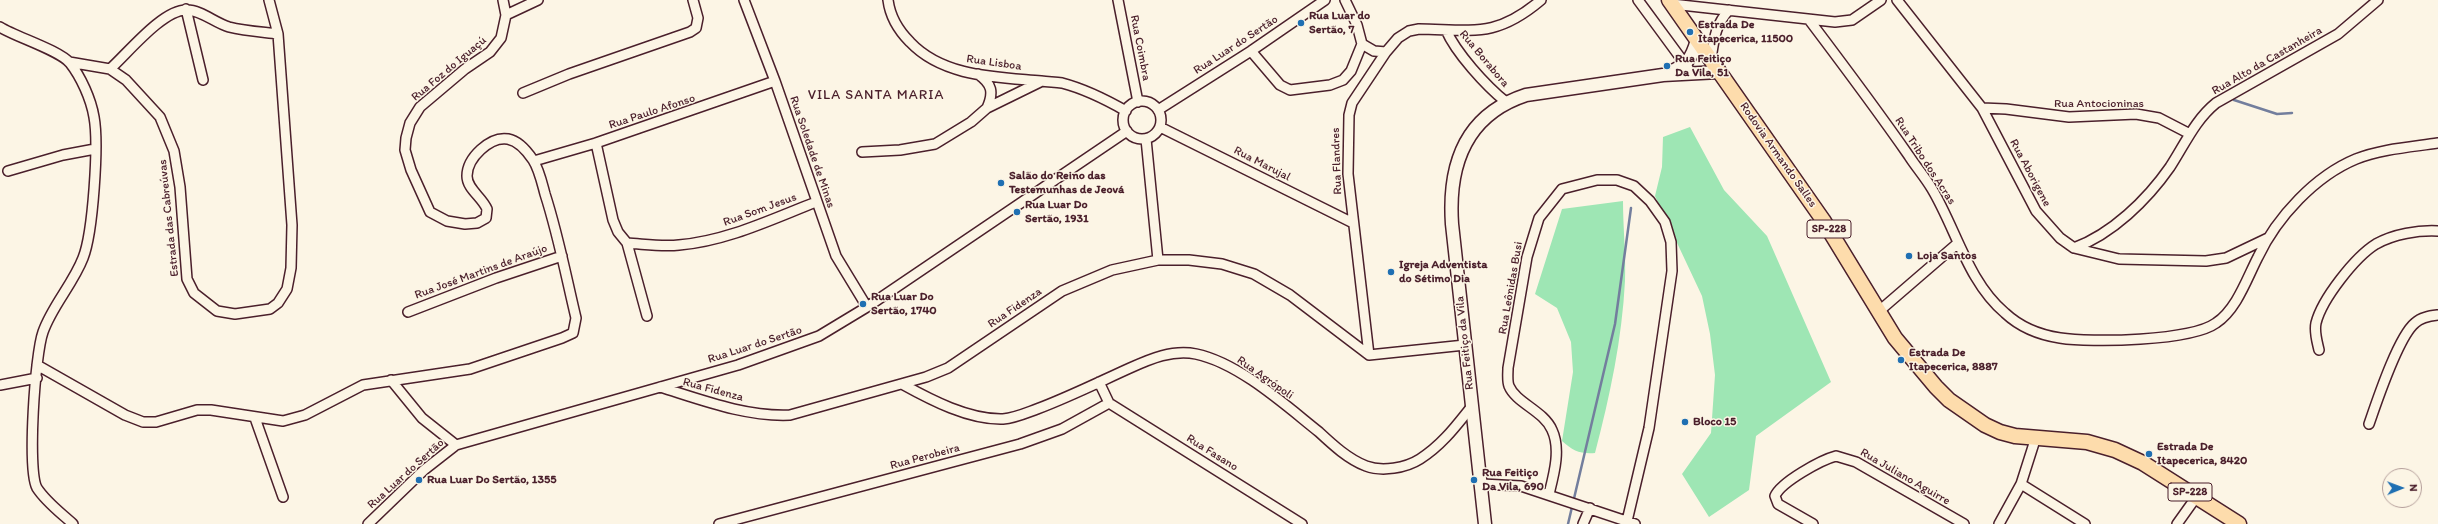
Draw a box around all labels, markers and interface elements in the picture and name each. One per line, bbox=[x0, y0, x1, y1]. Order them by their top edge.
place label: Rua Luar do Sertão, 7 bbox=[1309, 9, 1370, 37]
street label: Rua Luar do Sertão bbox=[1191, 12, 1281, 78]
street label: Rua Coimbra bbox=[1127, 14, 1153, 82]
marker: Rua Luar do Sertão, 7 bbox=[1296, 18, 1306, 28]
place label: Estrada De Itapecerica, 11500 bbox=[1698, 18, 1793, 46]
street label: Rua Alto da Castanheira bbox=[2209, 24, 2325, 98]
street label: Rua Borabora bbox=[1456, 27, 1512, 91]
marker: Estrada De Itapecerica, 11500 bbox=[1685, 27, 1695, 37]
street label: Rua Foz do Iguaçú bbox=[409, 33, 489, 105]
street label: Rua Lisboa bbox=[966, 52, 1022, 74]
place label: Rua Feitiço Da Vila, 51 bbox=[1675, 52, 1731, 80]
marker: Rua Feitiço Da Vila, 51 bbox=[1662, 61, 1672, 71]
district label: VILA SANTA MARIA bbox=[808, 87, 944, 103]
street label: Rua Paulo Afonso bbox=[607, 91, 697, 133]
street label: Rua Soledade de Minas bbox=[786, 94, 838, 210]
street label: Rua Antocioninas bbox=[2054, 97, 2144, 111]
street label: Rodovia Armando Salles bbox=[1736, 100, 1820, 210]
street label: Rua Tribo dos Acras bbox=[1891, 115, 1959, 207]
street label: Rua Flandres bbox=[1329, 127, 1345, 195]
street label: Rua Aborigene bbox=[2006, 137, 2054, 209]
street label: Rua Marujal bbox=[1231, 143, 1293, 185]
street label: Estrada das Cabreúvas bbox=[156, 159, 182, 277]
place label: Salão do Reino das Testemunhas de Jeová bbox=[1009, 169, 1124, 197]
marker: Salão do Reino das Testemunhas de Jeová bbox=[996, 178, 1006, 188]
street label: Rua Som Jesus bbox=[721, 190, 799, 230]
place label: Rua Luar Do Sertão, 1931 bbox=[1025, 198, 1089, 226]
marker: Rua Luar Do Sertão, 1931 bbox=[1012, 207, 1022, 217]
road number: SP-228 bbox=[1807, 220, 1851, 238]
street label: Rua José Martins de Araújo bbox=[413, 241, 549, 303]
street label: Rua Leônidas Busi bbox=[1496, 241, 1526, 335]
place label: Loja Santos bbox=[1917, 249, 1977, 263]
marker: Loja Santos bbox=[1904, 251, 1914, 261]
place label: Igreja Adventista do Sétimo Dia bbox=[1399, 258, 1487, 286]
marker: Igreja Adventista do Sétimo Dia bbox=[1386, 267, 1396, 277]
street label: Rua Fidenza bbox=[985, 285, 1045, 331]
place label: Rua Luar Do Sertão, 1740 bbox=[871, 290, 937, 318]
street label: Rua Feitiço da Vila bbox=[1453, 295, 1477, 391]
marker: Rua Luar Do Sertão, 1740 bbox=[858, 299, 868, 309]
street label: Rua Luar do Sertão bbox=[706, 323, 804, 367]
place label: Estrada De Itapecerica, 8887 bbox=[1909, 346, 1998, 374]
street label: Rua Agrópoli bbox=[1234, 353, 1296, 403]
marker: Estrada De Itapecerica, 8887 bbox=[1896, 355, 1906, 365]
street label: Rua Fidenza bbox=[681, 375, 745, 405]
place label: Bloco 15 bbox=[1693, 415, 1736, 429]
marker: Bloco 15 bbox=[1680, 417, 1690, 427]
street label: Rua Fasano bbox=[1183, 431, 1241, 475]
street label: Rua Luar do Sertão bbox=[365, 436, 447, 512]
place label: Estrada De Itapecerica, 8420 bbox=[2157, 440, 2248, 468]
street label: Rua Perobeira bbox=[889, 441, 961, 473]
street label: Rua Juliano Aguirre bbox=[1857, 445, 1953, 509]
marker: Estrada De Itapecerica, 8420 bbox=[2144, 449, 2154, 459]
place label: Rua Feitiço Da Vila, 690 bbox=[1482, 466, 1544, 494]
north arrow bbox=[2382, 468, 2422, 508]
place label: Rua Luar Do Sertão, 1355 bbox=[427, 473, 557, 487]
marker: Rua Luar Do Sertão, 1355 bbox=[414, 475, 424, 485]
marker: Rua Feitiço Da Vila, 690 bbox=[1469, 475, 1479, 485]
road number: SP-228 bbox=[2168, 483, 2212, 501]
text: N bbox=[2407, 484, 2420, 492]

